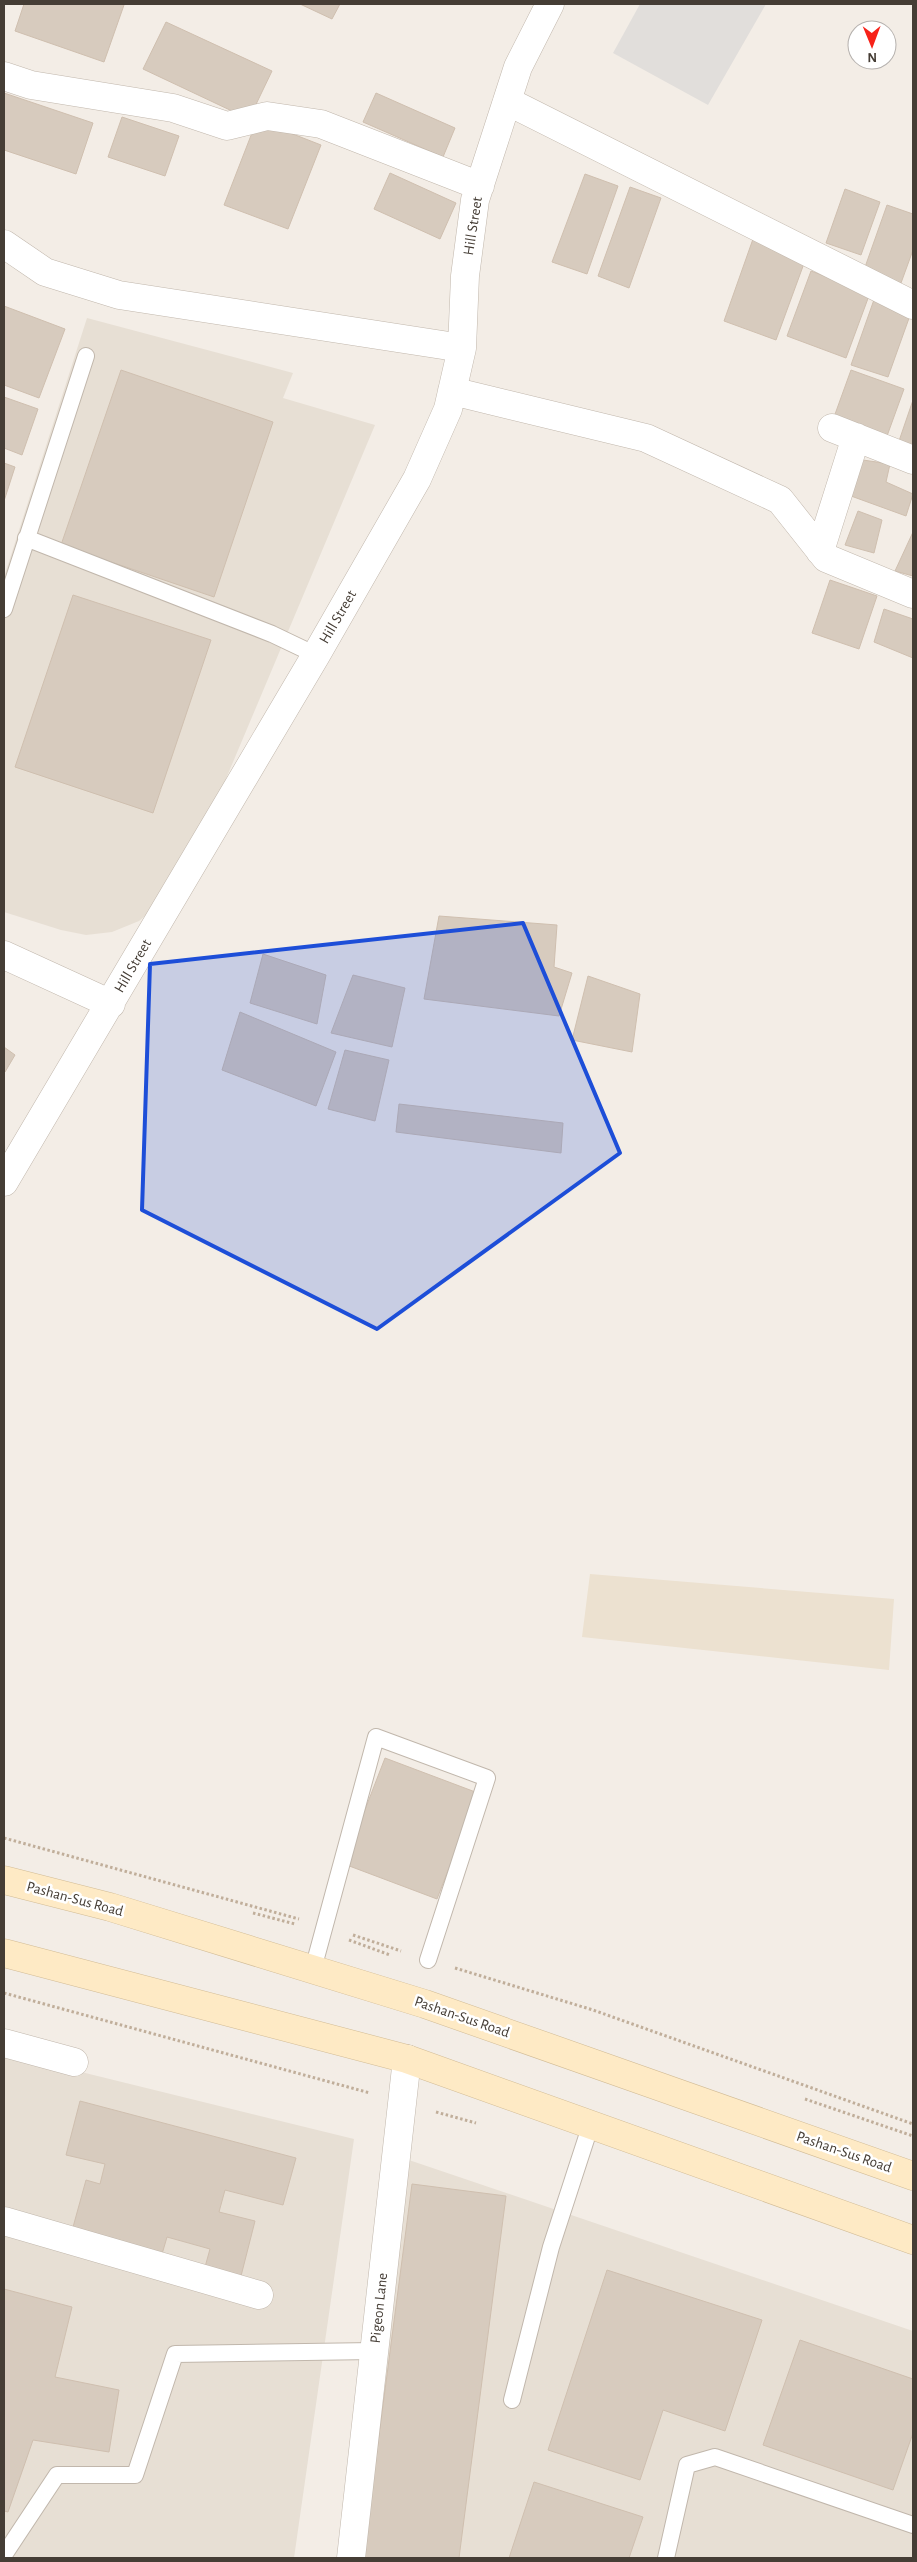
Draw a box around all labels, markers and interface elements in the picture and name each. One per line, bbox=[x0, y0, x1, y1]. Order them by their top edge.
north arrow bbox=[847, 20, 897, 70]
text: N bbox=[867, 50, 877, 64]
street label: Hill Street bbox=[461, 195, 485, 256]
street label: Hill Street bbox=[317, 587, 359, 646]
street label: Hill Street bbox=[112, 936, 154, 995]
street label: Pashan-Sus Road bbox=[25, 1879, 125, 1919]
street label: Pashan-Sus Road bbox=[413, 1994, 512, 2040]
street label: Pashan-Sus Road bbox=[795, 2129, 894, 2175]
street label: Pigeon Lane bbox=[368, 2272, 390, 2344]

